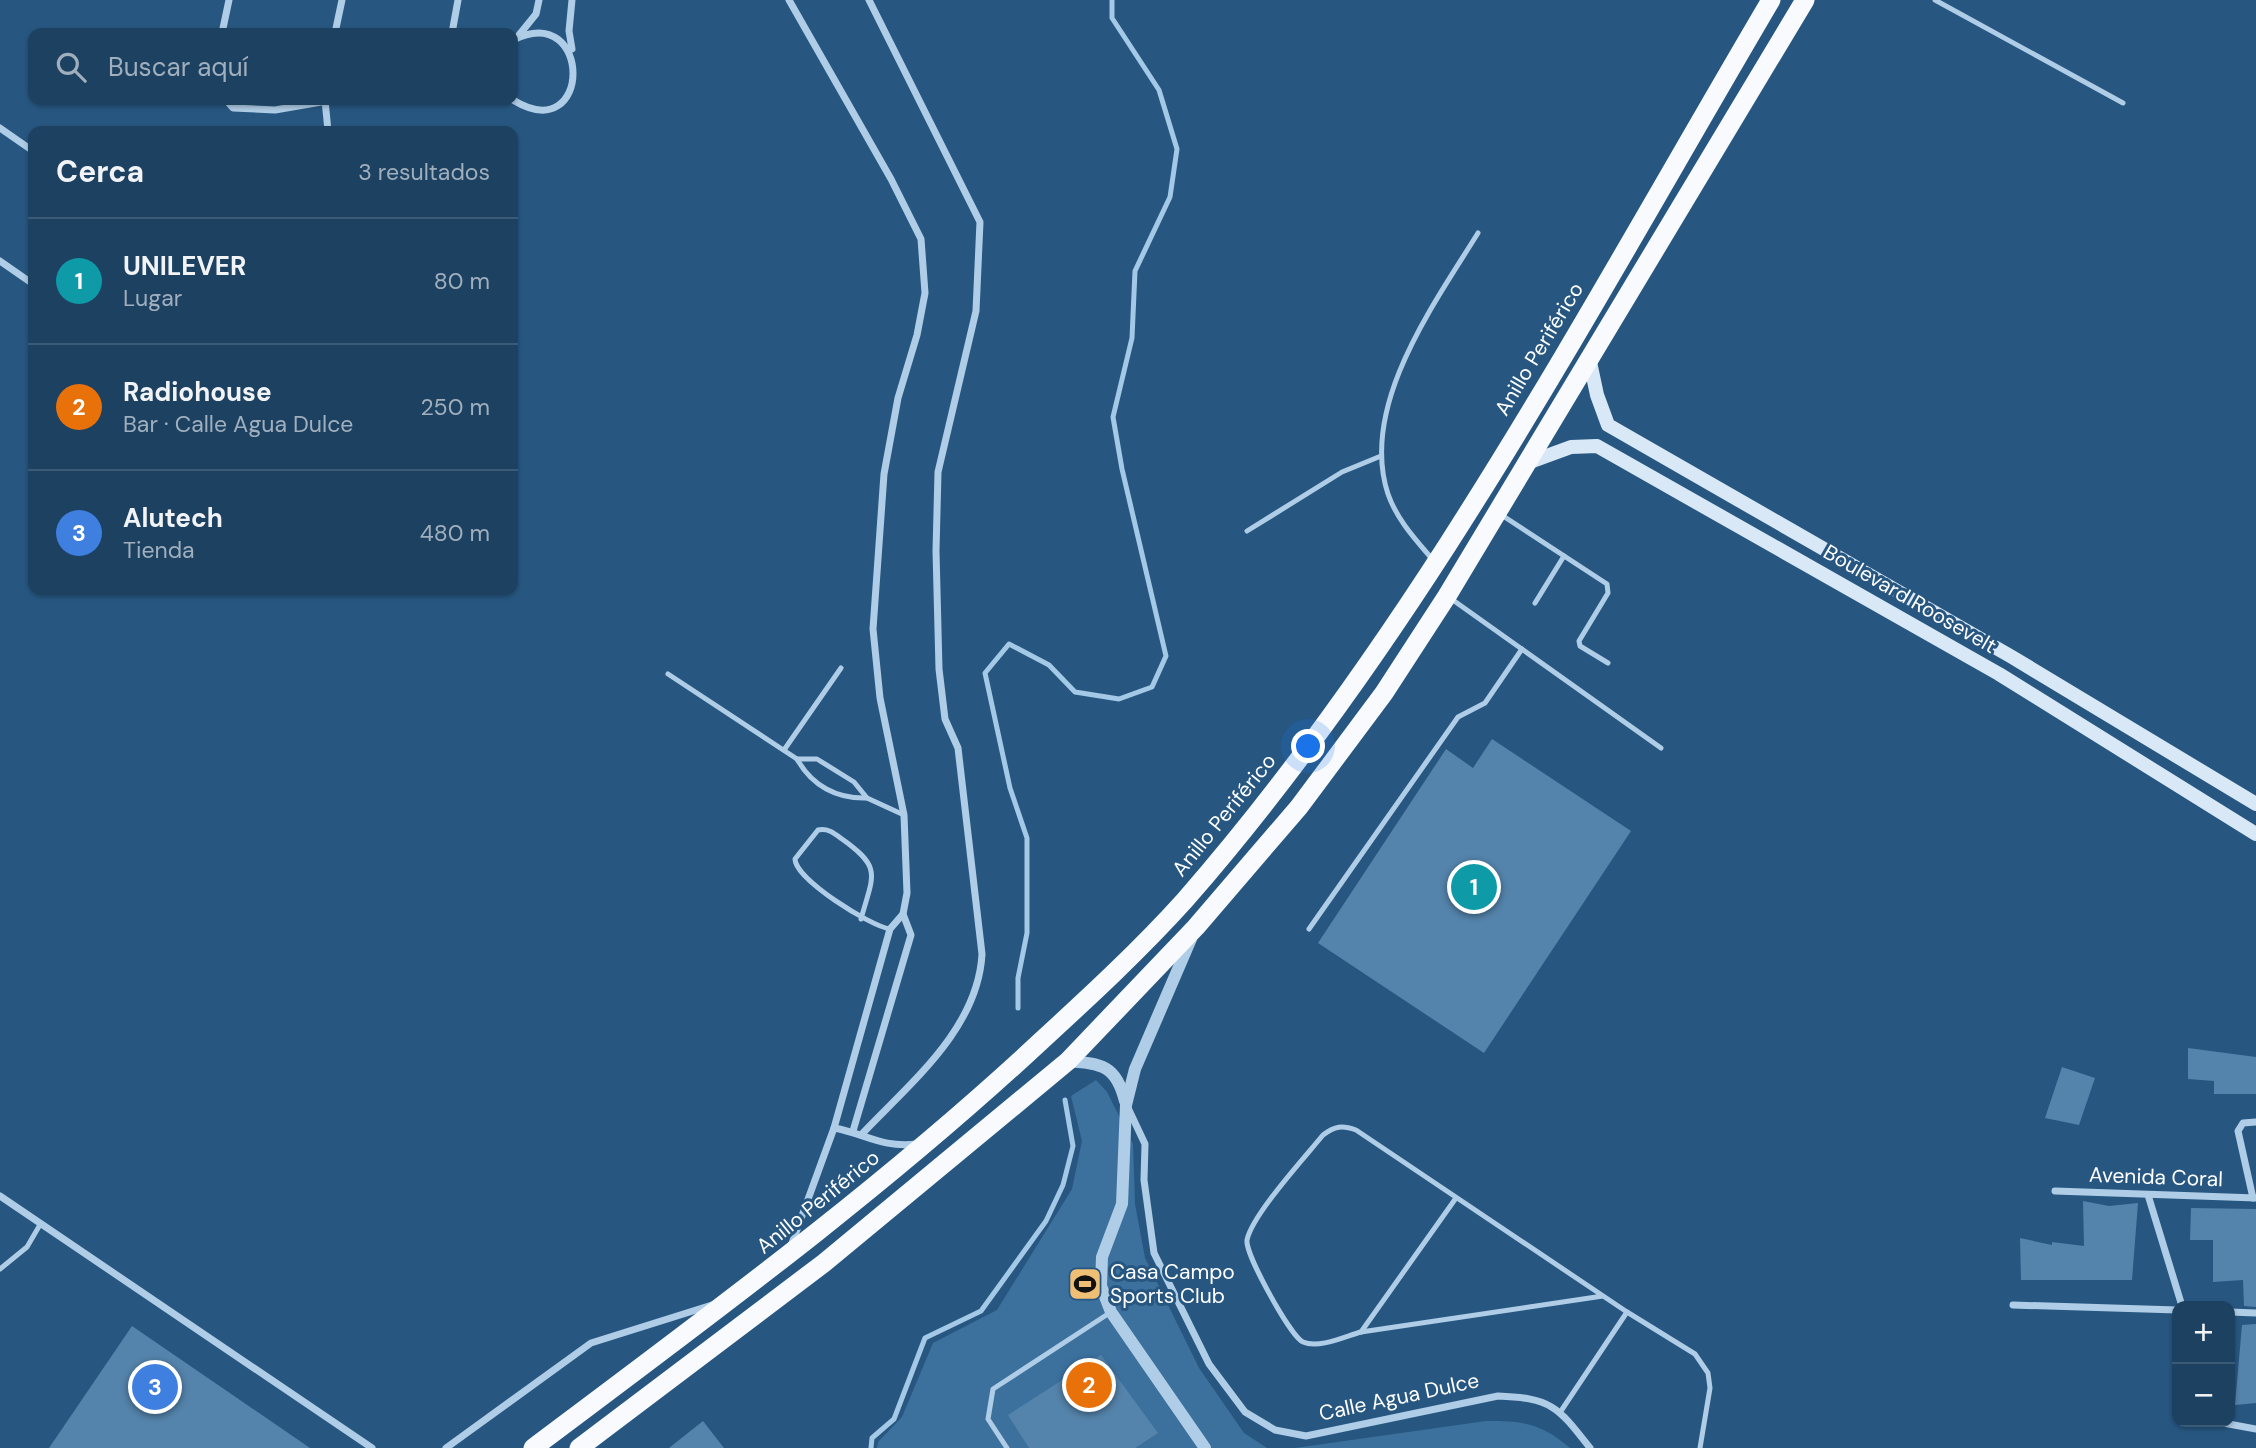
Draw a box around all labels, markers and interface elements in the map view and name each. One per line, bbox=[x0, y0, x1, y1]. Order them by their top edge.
search box bbox=[28, 28, 518, 105]
icon: search bbox=[52, 48, 90, 86]
text: Buscar aquí bbox=[108, 50, 248, 84]
text: Cerca bbox=[56, 152, 144, 191]
text: 3 resultados bbox=[358, 157, 490, 187]
text: UNILEVER bbox=[123, 249, 246, 283]
text: 1 bbox=[75, 266, 83, 296]
text: 80 m bbox=[434, 266, 490, 296]
street label: Anillo Periférico bbox=[1488, 277, 1590, 421]
text: Lugar bbox=[123, 283, 182, 313]
text: Radiohouse bbox=[123, 375, 272, 409]
text: 2 bbox=[72, 392, 86, 422]
text: 250 m bbox=[420, 392, 490, 422]
text: Bar · Calle Agua Dulce bbox=[123, 409, 353, 439]
text: Alutech bbox=[123, 501, 223, 535]
text: 3 bbox=[72, 518, 86, 548]
text: 480 m bbox=[420, 518, 490, 548]
text: Tienda bbox=[123, 535, 195, 565]
street label: Boulevard Roosevelt bbox=[1818, 538, 2002, 660]
your location bbox=[1291, 729, 1325, 763]
street label: Anillo Periférico bbox=[1166, 748, 1282, 882]
pin: 1 bbox=[1451, 861, 1497, 913]
street label: Anillo Periférico bbox=[751, 1144, 885, 1260]
street label: Avenida Coral bbox=[2089, 1161, 2223, 1193]
place label: Casa Campo Sports Club bbox=[1110, 1258, 1235, 1310]
sports icon: Casa Campo Sports Club bbox=[1066, 1265, 1104, 1303]
map controls bbox=[2172, 1301, 2235, 1427]
button: + bbox=[2172, 1301, 2235, 1364]
pin: 2 bbox=[1066, 1359, 1112, 1411]
pin: 3 bbox=[132, 1361, 178, 1413]
button: − bbox=[2172, 1364, 2235, 1427]
street label: Calle Agua Dulce bbox=[1316, 1366, 1482, 1428]

